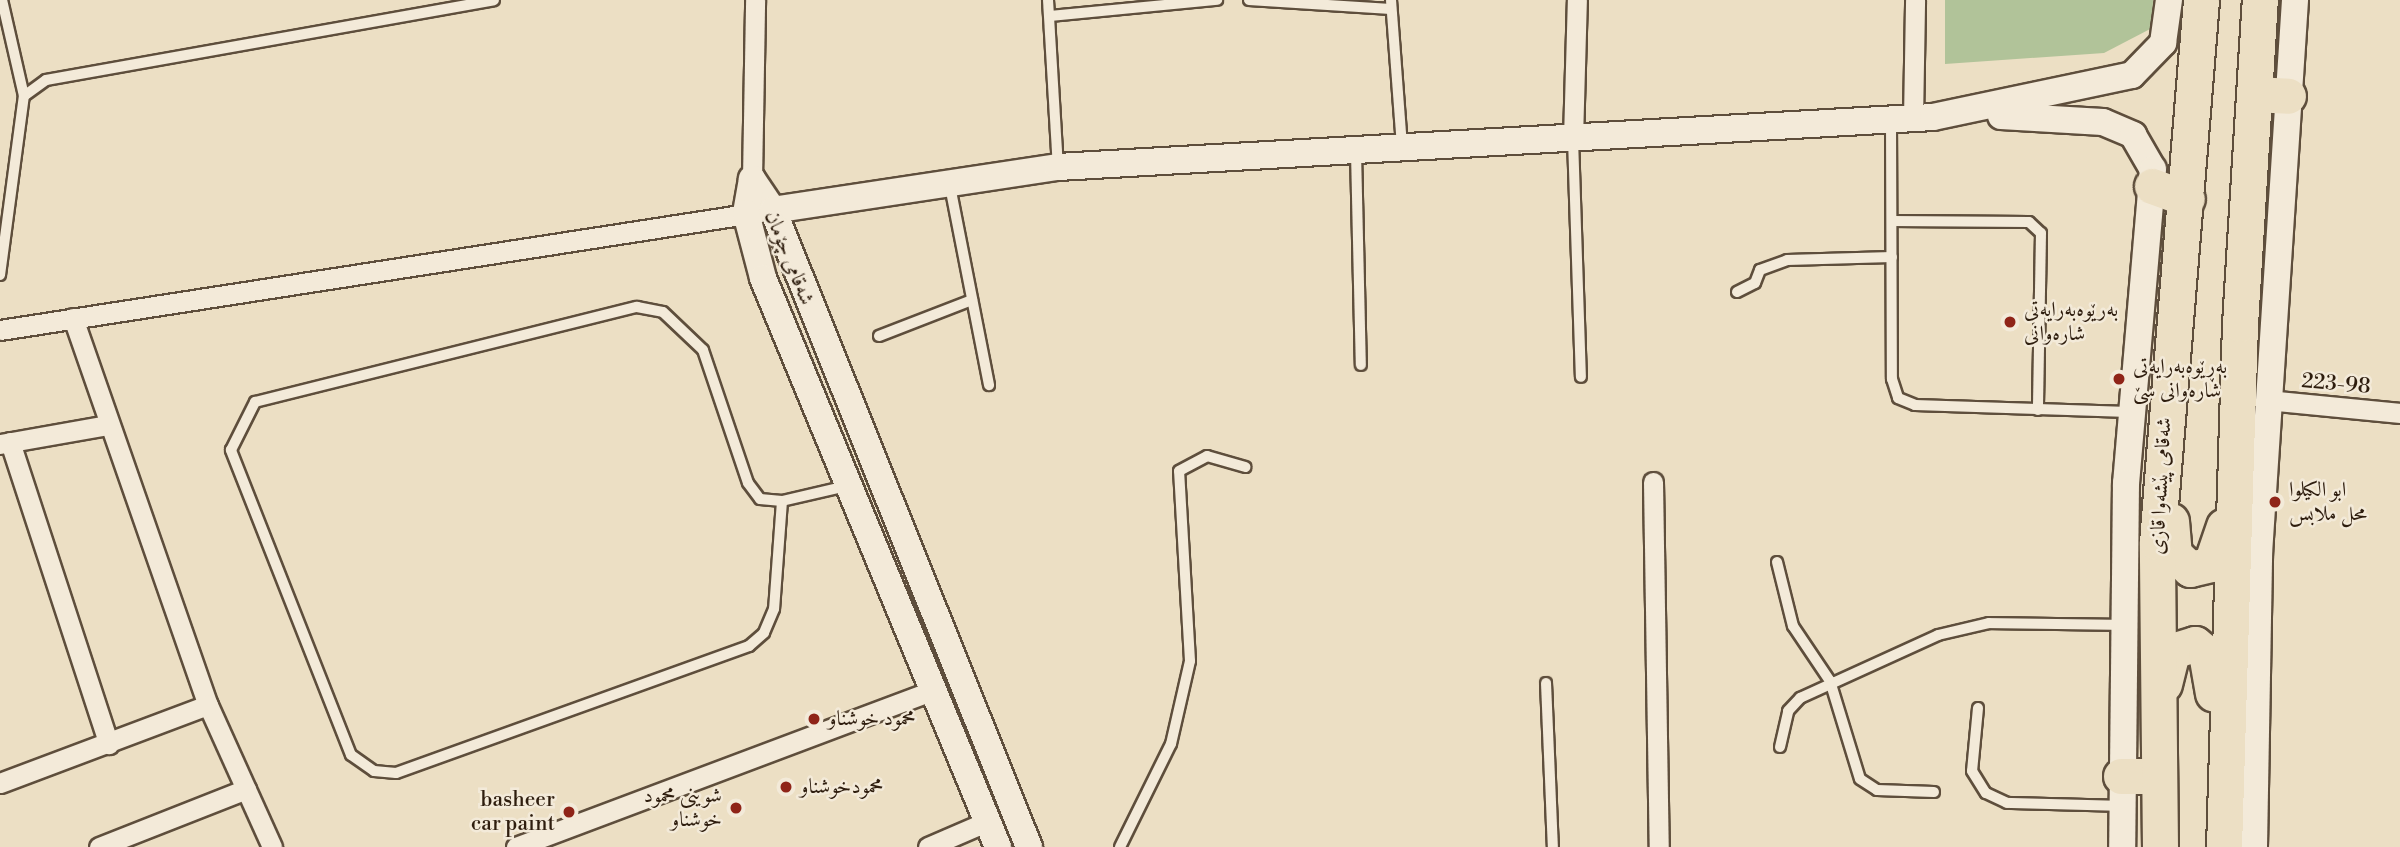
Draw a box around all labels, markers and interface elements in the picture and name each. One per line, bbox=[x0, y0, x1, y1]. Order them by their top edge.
street label: شەقامی چۆمان bbox=[759, 207, 819, 309]
place label: بەرێوەبەرایەتی شارەوانی bbox=[2024, 297, 2118, 347]
marker: بەرێوەبەرایەتی شارەوانی bbox=[2002, 314, 2018, 330]
place label: بەڕێوەبەرایەتی شارەوانی سێ bbox=[2133, 354, 2227, 404]
street label: 223-98 bbox=[2300, 368, 2372, 400]
marker: بەڕێوەبەرایەتی شارەوانی سێ bbox=[2111, 371, 2127, 387]
street label: شەقامی پێشەوا قازی bbox=[2145, 417, 2177, 555]
place label: ابو الكيلوا محل ملابس bbox=[2289, 477, 2367, 527]
marker: ابو الكيلوا محل ملابس bbox=[2267, 494, 2283, 510]
place label: محمود خوشناو bbox=[828, 706, 916, 732]
marker: محمود خوشناو bbox=[806, 711, 822, 727]
place label: محمودخوشناو bbox=[800, 774, 883, 800]
marker: محمودخوشناو bbox=[778, 779, 794, 795]
place label: شوينى محمود خوشناو bbox=[643, 783, 722, 833]
place label: basheer car paint bbox=[471, 787, 555, 837]
marker: شوينى محمود خوشناو bbox=[728, 800, 744, 816]
marker: basheer car paint bbox=[561, 804, 577, 820]

